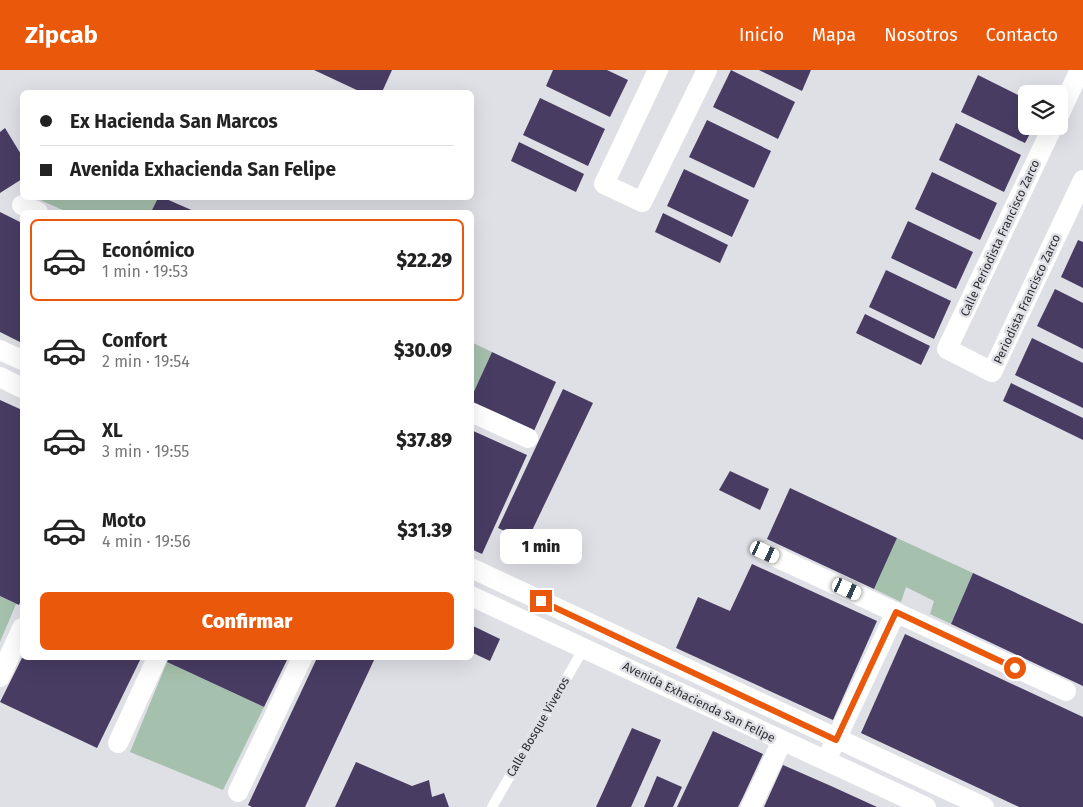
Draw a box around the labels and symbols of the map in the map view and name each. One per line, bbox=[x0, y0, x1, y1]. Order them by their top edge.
street label: Calle Periodista Francisco Zarco bbox=[957, 157, 1043, 319]
street label: Periodista Francisco Zarco bbox=[991, 232, 1063, 366]
callout: 1 min bbox=[500, 528, 582, 564]
car bbox=[748, 539, 781, 565]
car bbox=[830, 576, 863, 602]
route end bbox=[530, 590, 552, 612]
route start bbox=[1004, 657, 1026, 679]
street label: Avenida Exhacienda San Felipe bbox=[621, 659, 777, 745]
street label: Calle Bosque Viveros bbox=[504, 674, 572, 779]

